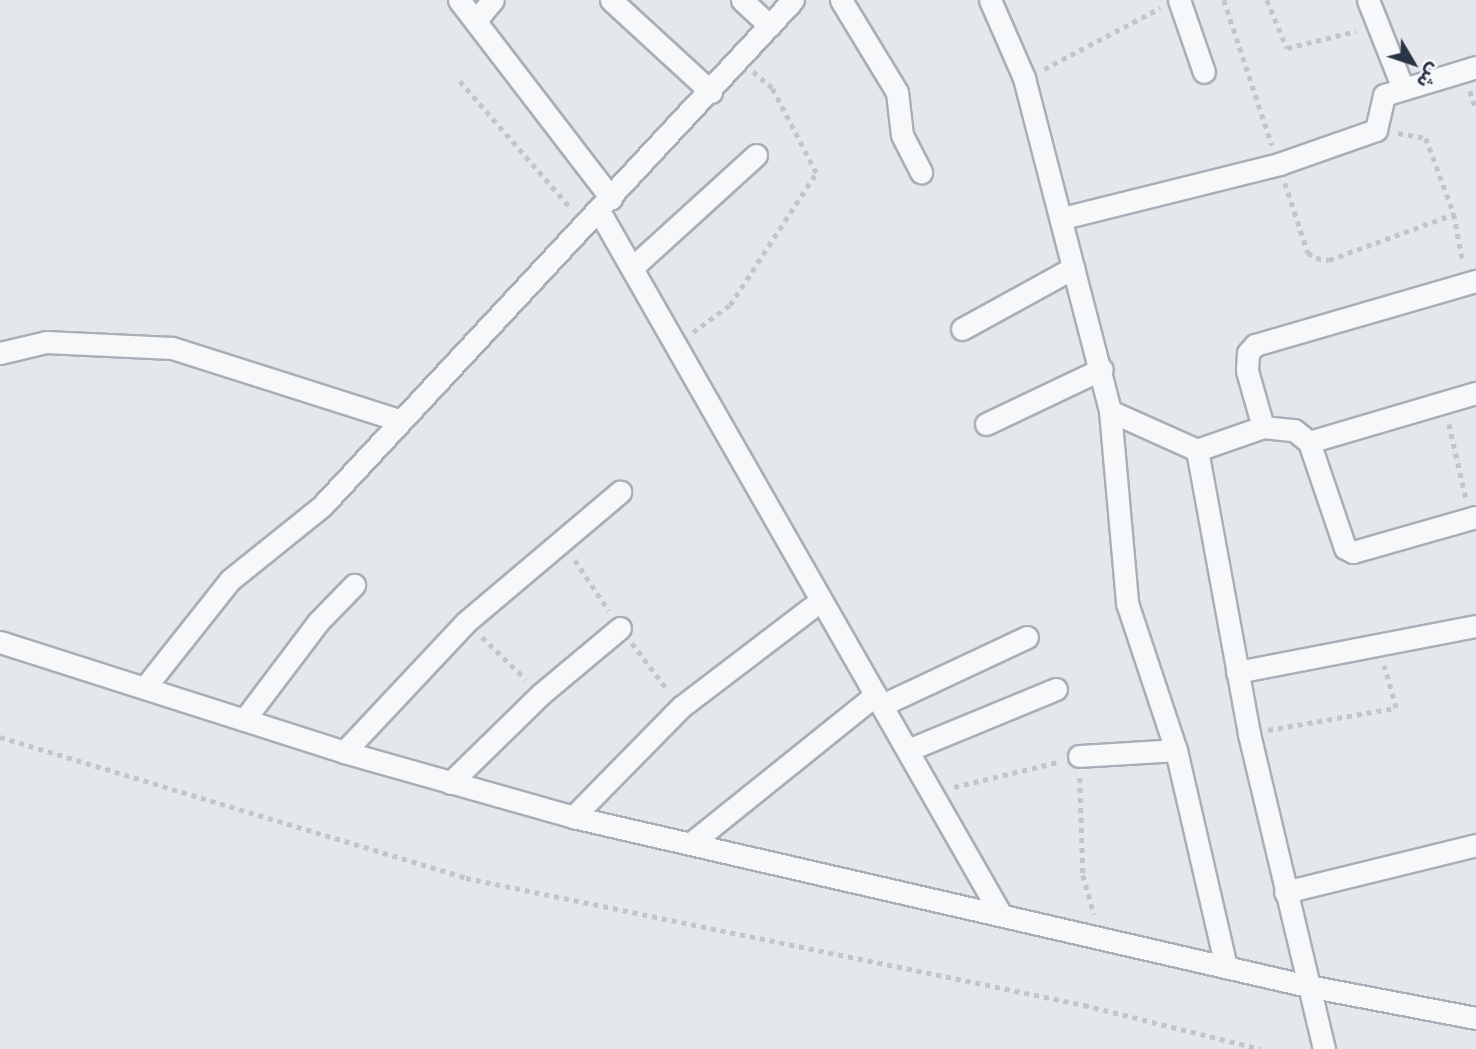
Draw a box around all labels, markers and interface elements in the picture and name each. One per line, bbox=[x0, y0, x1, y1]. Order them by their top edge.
north arrow bbox=[1378, 28, 1448, 98]
text: ش bbox=[1410, 57, 1449, 96]

